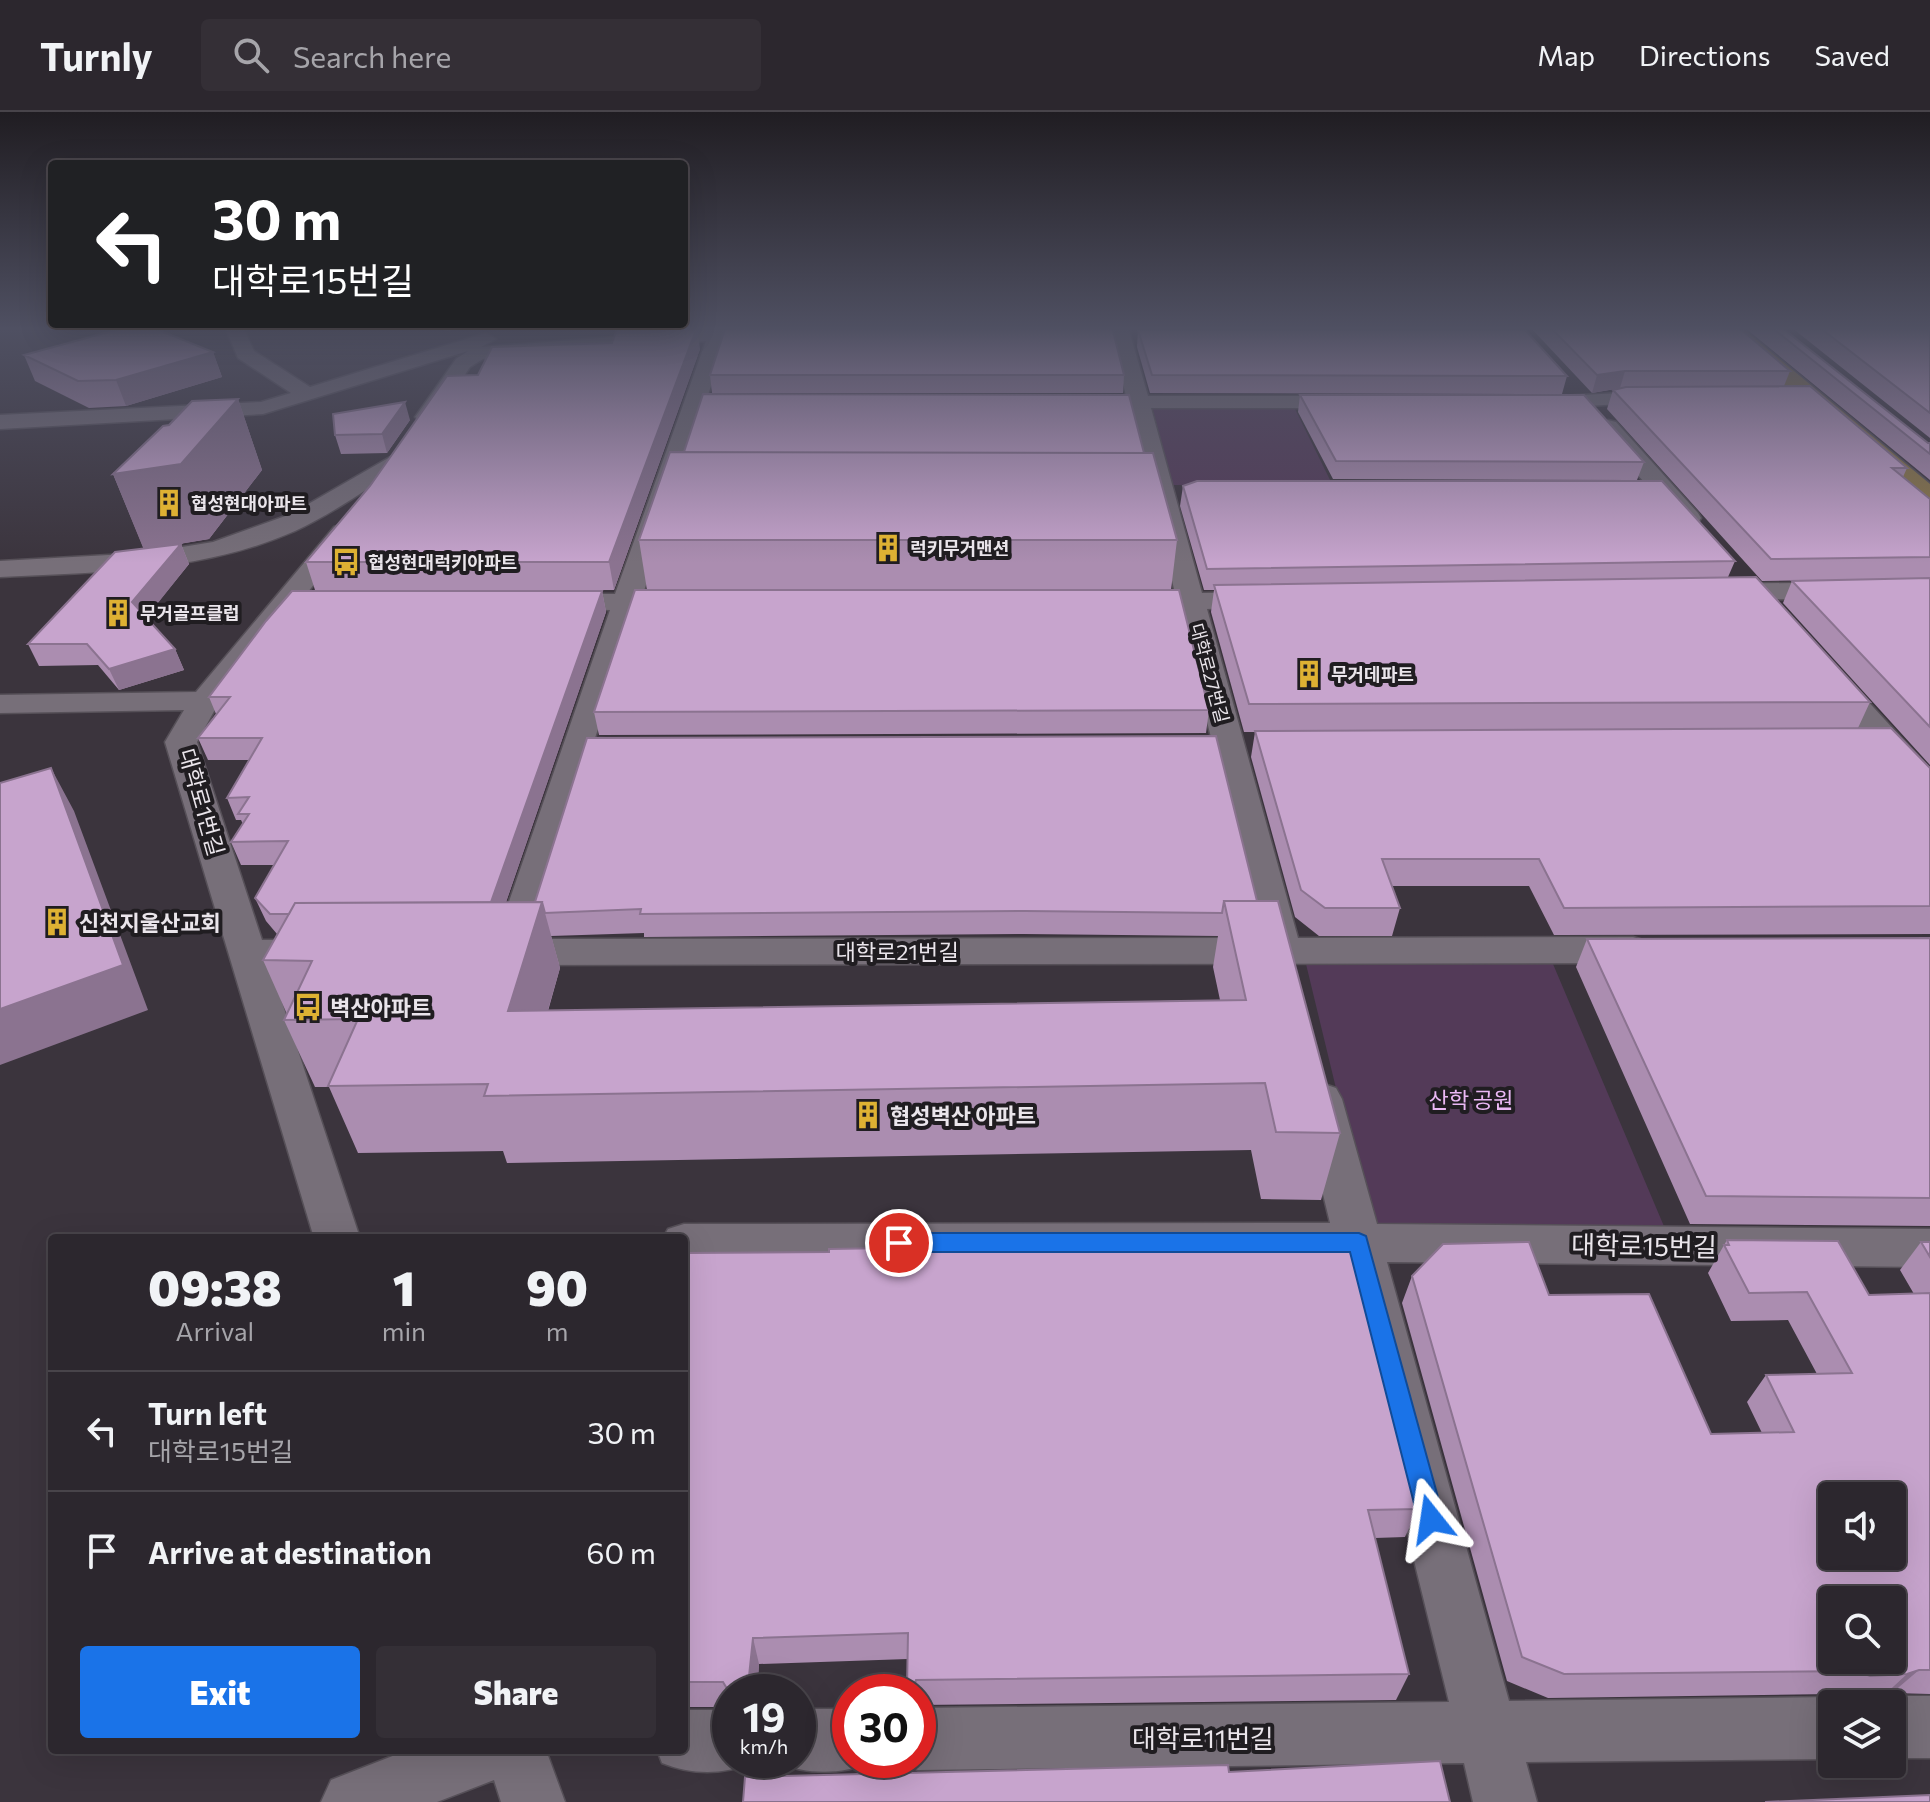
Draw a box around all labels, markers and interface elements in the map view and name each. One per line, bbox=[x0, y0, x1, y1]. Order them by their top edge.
search box bbox=[201, 19, 761, 91]
text: Turnly bbox=[40, 32, 153, 79]
icon: search bbox=[229, 33, 273, 77]
text: Search here bbox=[293, 37, 451, 74]
text: Map bbox=[1537, 38, 1595, 72]
text: Directions bbox=[1639, 38, 1770, 72]
text: Saved bbox=[1814, 38, 1890, 72]
text: 30 m bbox=[212, 183, 341, 252]
icon: left bbox=[80, 192, 184, 296]
text: 대학로15번길 bbox=[212, 257, 414, 301]
building icon: 협성현대아파트 bbox=[154, 488, 184, 518]
place label: 협성현대아파트 bbox=[191, 492, 307, 514]
building icon: 럭키무거맨션 bbox=[873, 533, 903, 563]
place label: 럭키무거맨션 bbox=[910, 537, 1009, 559]
bus stop icon: 협성현대럭키아파트 bbox=[331, 547, 361, 577]
place label: 협성현대럭키아파트 bbox=[368, 551, 517, 573]
building icon: 무거골프클럽 bbox=[103, 598, 133, 628]
place label: 무거골프클럽 bbox=[140, 602, 239, 624]
street label: 대학로27번길 bbox=[1186, 621, 1234, 725]
building icon: 무거데파트 bbox=[1294, 659, 1324, 689]
place label: 무거데파트 bbox=[1331, 663, 1414, 685]
street label: 대학로1번길 bbox=[174, 745, 230, 859]
building icon: 신천지울산교회 bbox=[42, 907, 72, 937]
place label: 신천지울산교회 bbox=[79, 909, 221, 936]
street label: 대학로21번길 bbox=[836, 938, 958, 965]
bus stop icon: 벽산아파트 bbox=[293, 992, 323, 1022]
place label: 벽산아파트 bbox=[330, 994, 431, 1021]
park label: 산학 공원 bbox=[1428, 1086, 1514, 1113]
building icon: 협성벽산 아파트 bbox=[853, 1100, 883, 1130]
place label: 협성벽산 아파트 bbox=[890, 1102, 1036, 1129]
pin bbox=[865, 1209, 933, 1277]
icon: arrive bbox=[877, 1221, 921, 1265]
street label: 대학로15번길 bbox=[1571, 1228, 1717, 1262]
text: 09:38 bbox=[148, 1257, 282, 1316]
text: 1 bbox=[393, 1257, 415, 1316]
text: 90 bbox=[526, 1257, 588, 1316]
text: Arrival bbox=[176, 1315, 254, 1346]
text: min bbox=[382, 1315, 426, 1346]
text: m bbox=[546, 1315, 568, 1346]
text: Turn left bbox=[148, 1394, 267, 1431]
icon: left bbox=[80, 1409, 124, 1453]
text: 30 m bbox=[587, 1413, 656, 1450]
text: 대학로15번길 bbox=[148, 1435, 294, 1466]
position arrow bbox=[1389, 1477, 1473, 1561]
map controls bbox=[1818, 1482, 1906, 1778]
button: sound bbox=[1818, 1482, 1906, 1570]
icon: arrive bbox=[80, 1529, 124, 1573]
text: Arrive at destination bbox=[148, 1533, 432, 1570]
text: 60 m bbox=[586, 1533, 656, 1570]
button: search bbox=[1818, 1586, 1906, 1674]
button: Exit bbox=[80, 1646, 360, 1738]
button: Share bbox=[376, 1646, 656, 1738]
speed limit sign: 30 bbox=[832, 1674, 936, 1778]
button: layers bbox=[1818, 1690, 1906, 1778]
text: 19 bbox=[743, 1691, 785, 1740]
street label: 대학로11번길 bbox=[1132, 1722, 1274, 1753]
text: km/h bbox=[740, 1734, 788, 1758]

